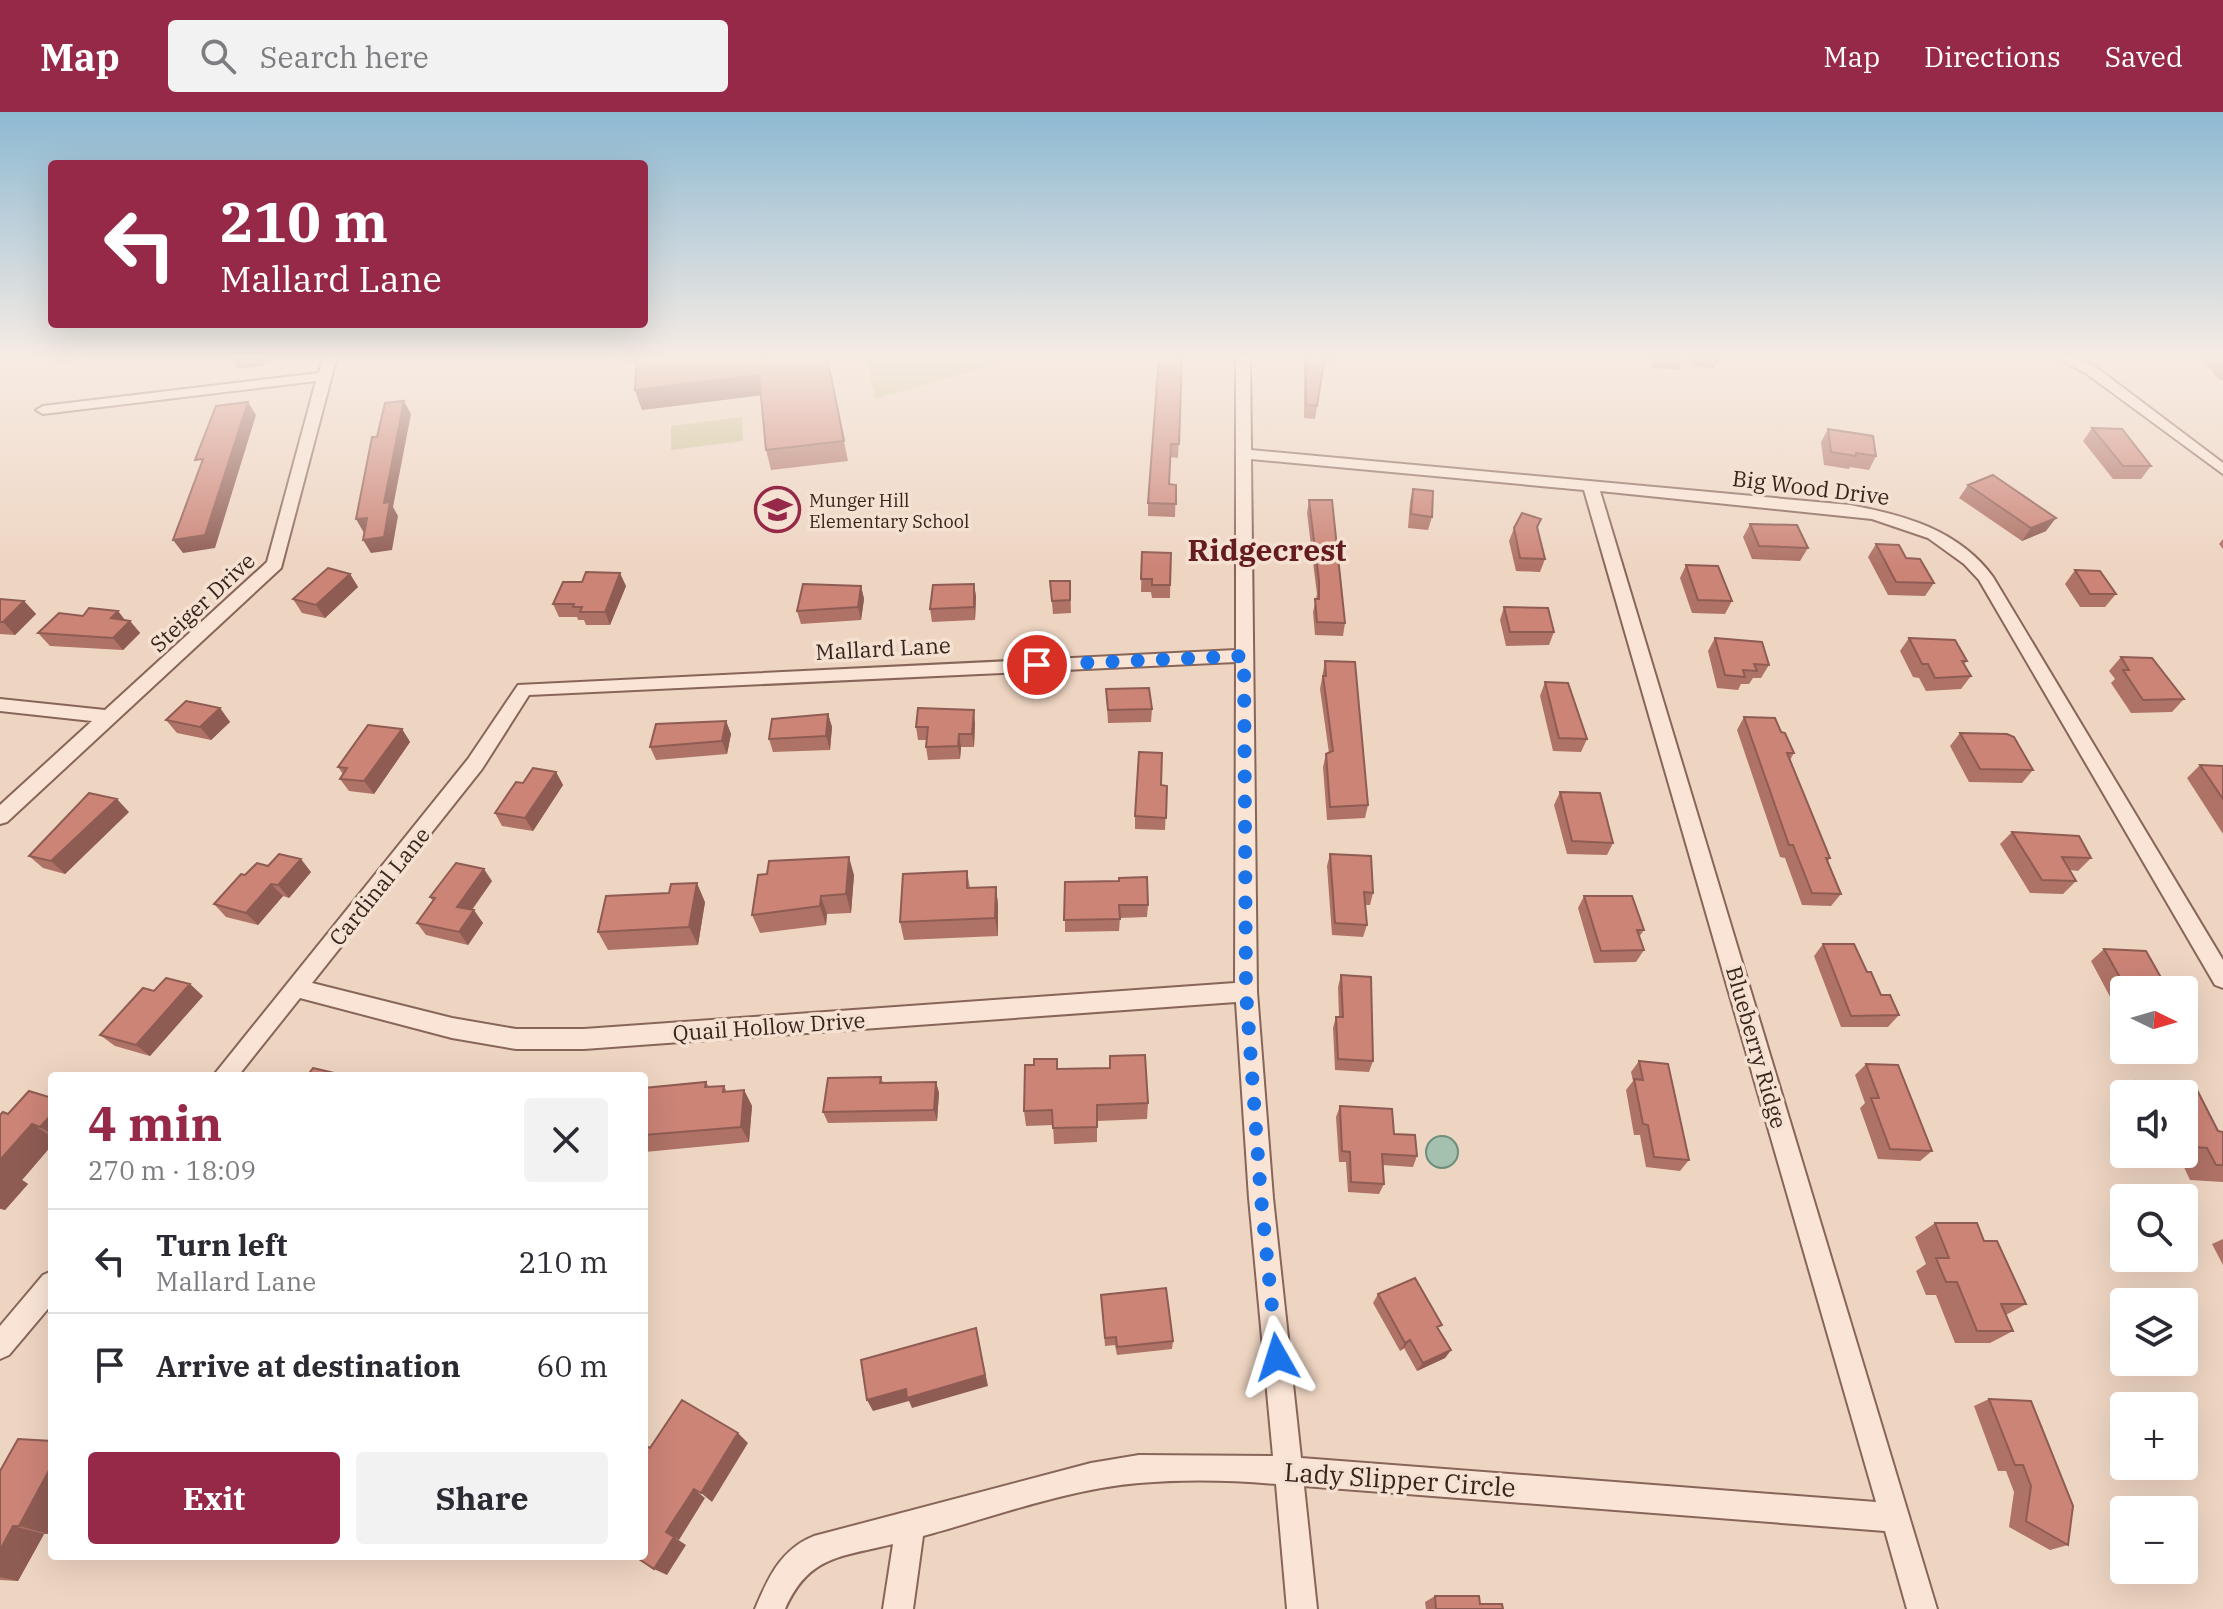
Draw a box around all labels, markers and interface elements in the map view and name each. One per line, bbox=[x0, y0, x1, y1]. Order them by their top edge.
search box bbox=[168, 20, 728, 92]
text: Map bbox=[40, 32, 120, 81]
icon: search bbox=[196, 34, 240, 78]
text: Search here bbox=[260, 37, 429, 76]
text: Map bbox=[1823, 38, 1880, 75]
text: Directions bbox=[1924, 38, 2061, 75]
text: Saved bbox=[2105, 38, 2183, 75]
text: 210 m bbox=[220, 185, 388, 257]
icon: left bbox=[88, 192, 192, 296]
text: Mallard Lane bbox=[220, 255, 442, 302]
street label: Big Wood Drive bbox=[1731, 463, 1891, 511]
school or university icon: Munger Hill Elementary School bbox=[754, 486, 802, 534]
place label: Munger Hill Elementary School bbox=[809, 489, 969, 533]
district label: Ridgecrest bbox=[1188, 530, 1346, 569]
street label: Steiger Drive bbox=[143, 546, 261, 658]
street label: Mallard Lane bbox=[815, 630, 951, 666]
pin bbox=[1003, 631, 1071, 699]
icon: arrive bbox=[1015, 643, 1059, 687]
street label: Cardinal Lane bbox=[322, 821, 436, 951]
street label: Blueberry Ridge bbox=[1720, 962, 1794, 1132]
north arrow bbox=[2110, 976, 2198, 1064]
map controls bbox=[2110, 976, 2198, 1584]
street label: Quail Hollow Drive bbox=[672, 1005, 866, 1047]
button: sound bbox=[2110, 1080, 2198, 1168]
text: 4 min bbox=[88, 1092, 222, 1154]
button: close bbox=[524, 1098, 608, 1182]
text: 270 m · 18:09 bbox=[88, 1153, 256, 1187]
button: search bbox=[2110, 1184, 2198, 1272]
text: Turn left bbox=[156, 1225, 288, 1264]
icon: left bbox=[88, 1239, 132, 1283]
text: 210 m bbox=[518, 1242, 608, 1281]
text: Mallard Lane bbox=[156, 1264, 316, 1298]
button: layers bbox=[2110, 1288, 2198, 1376]
position arrow bbox=[1235, 1315, 1319, 1399]
icon: arrive bbox=[88, 1343, 132, 1387]
text: Arrive at destination bbox=[156, 1346, 461, 1385]
text: 60 m bbox=[536, 1346, 608, 1385]
button: + bbox=[2110, 1392, 2198, 1480]
button: Exit bbox=[88, 1452, 340, 1544]
button: Share bbox=[356, 1452, 608, 1544]
street label: Lady Slipper Circle bbox=[1283, 1454, 1517, 1504]
button: − bbox=[2110, 1496, 2198, 1584]

